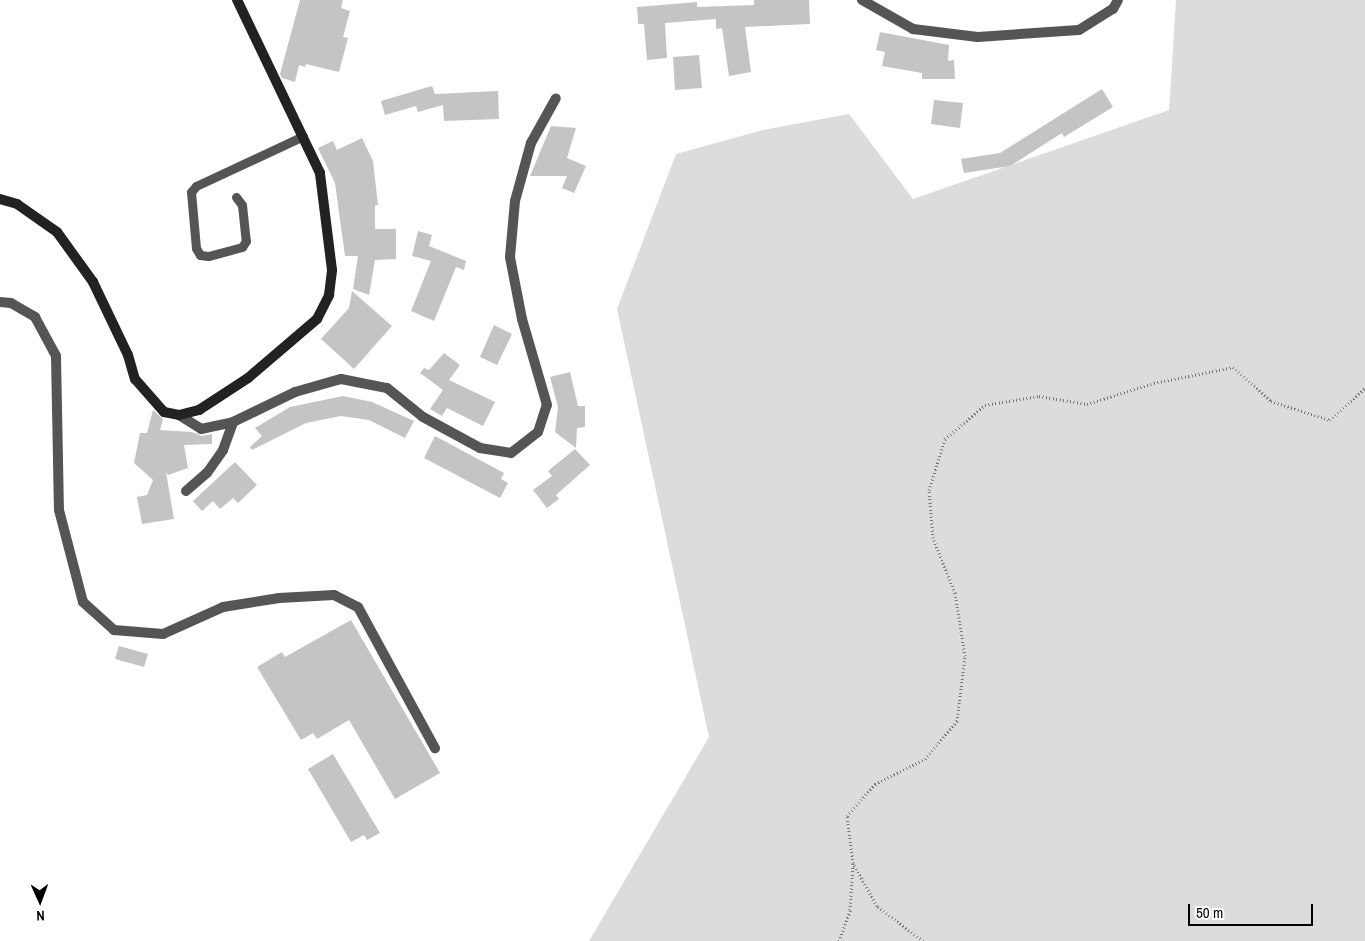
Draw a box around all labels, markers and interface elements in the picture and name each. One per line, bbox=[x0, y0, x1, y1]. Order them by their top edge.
north arrow bbox=[15, 876, 65, 926]
scale bar bbox=[1190, 894, 1315, 926]
text: 50 m bbox=[1196, 902, 1223, 923]
text: N bbox=[36, 907, 45, 925]

